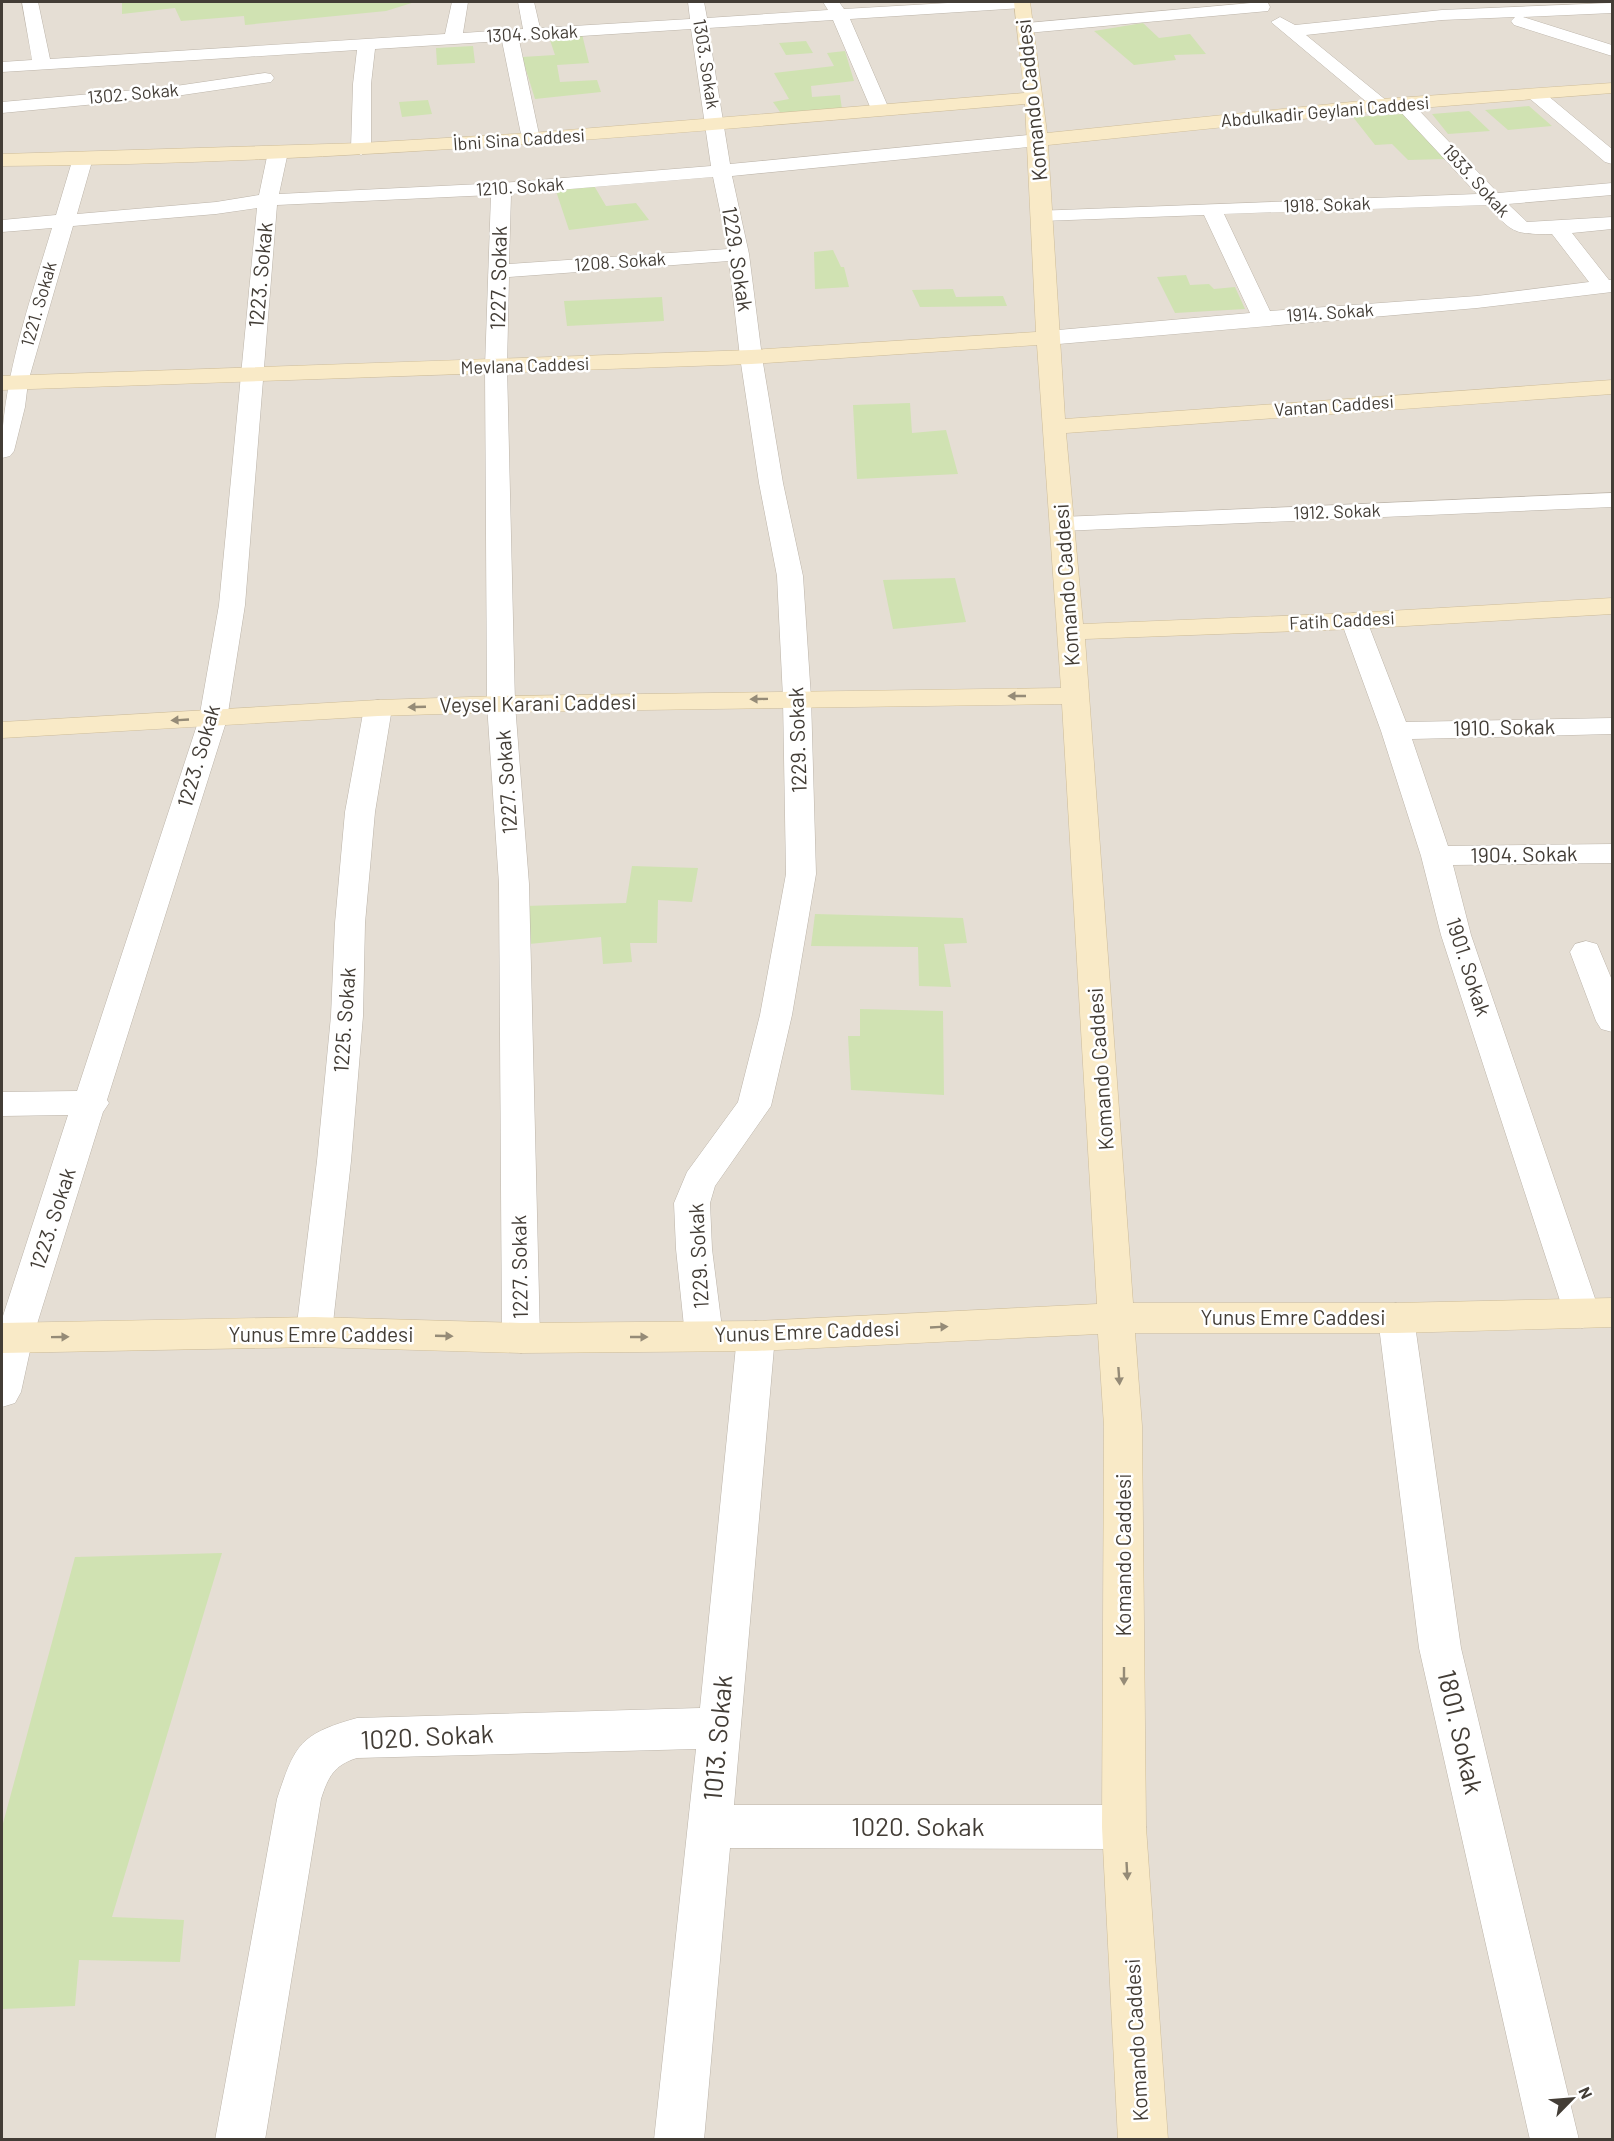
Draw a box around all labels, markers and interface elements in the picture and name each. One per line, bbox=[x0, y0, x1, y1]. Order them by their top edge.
street label: 1303. Sokak bbox=[689, 17, 725, 111]
street label: Komando Caddesi bbox=[1010, 18, 1051, 183]
street label: 1304. Sokak bbox=[486, 20, 578, 46]
street label: 1302. Sokak bbox=[86, 78, 179, 108]
street label: Abdulkadir Geylani Caddesi bbox=[1220, 91, 1430, 131]
street label: İbni Sina Caddesi bbox=[452, 123, 586, 155]
street label: 1933. Sokak bbox=[1438, 139, 1515, 221]
street label: 1210. Sokak bbox=[475, 172, 565, 200]
street label: 1918. Sokak bbox=[1283, 191, 1371, 217]
street label: 1229. Sokak bbox=[718, 204, 759, 313]
street label: 1223. Sokak bbox=[242, 221, 277, 329]
street label: 1227. Sokak bbox=[484, 226, 511, 330]
street label: 1208. Sokak bbox=[574, 247, 666, 275]
street label: 1221. Sokak bbox=[15, 259, 61, 349]
street label: 1914. Sokak bbox=[1285, 298, 1374, 326]
street label: Mevlana Caddesi bbox=[460, 352, 590, 378]
street label: Vantan Caddesi bbox=[1273, 390, 1395, 420]
street label: 1912. Sokak bbox=[1293, 498, 1381, 524]
street label: Komando Caddesi bbox=[1047, 503, 1084, 667]
street label: Fatih Caddesi bbox=[1289, 606, 1395, 634]
street label: 1229. Sokak bbox=[782, 687, 811, 794]
street label: Veysel Karani Caddesi bbox=[439, 688, 637, 717]
one-way arrow bbox=[1007, 691, 1026, 701]
one-way arrow bbox=[749, 694, 768, 703]
street label: 1223. Sokak bbox=[171, 701, 224, 810]
one-way arrow bbox=[407, 702, 426, 711]
street label: 1910. Sokak bbox=[1453, 713, 1555, 740]
one-way arrow bbox=[171, 716, 190, 725]
street label: 1227. Sokak bbox=[489, 729, 522, 835]
street label: 1904. Sokak bbox=[1470, 840, 1578, 867]
street label: 1901. Sokak bbox=[1442, 914, 1497, 1019]
street label: 1225. Sokak bbox=[327, 966, 360, 1074]
street label: Komando Caddesi bbox=[1081, 987, 1118, 1151]
street label: 1223. Sokak bbox=[23, 1164, 80, 1273]
street label: 1229. Sokak bbox=[682, 1202, 713, 1310]
street label: 1227. Sokak bbox=[505, 1215, 532, 1319]
street label: Yunus Emre Caddesi bbox=[1200, 1304, 1386, 1329]
street label: Yunus Emre Caddesi bbox=[714, 1315, 900, 1346]
street label: Yunus Emre Caddesi bbox=[228, 1321, 414, 1346]
one-way arrow bbox=[929, 1322, 948, 1332]
one-way arrow bbox=[434, 1331, 453, 1340]
one-way arrow bbox=[50, 1332, 69, 1341]
one-way arrow bbox=[629, 1332, 648, 1342]
one-way arrow bbox=[1115, 1366, 1124, 1385]
street label: Komando Caddesi bbox=[1110, 1473, 1135, 1637]
one-way arrow bbox=[1119, 1666, 1129, 1685]
street label: 1801. Sokak bbox=[1432, 1666, 1491, 1797]
street label: 1013. Sokak bbox=[696, 1674, 737, 1802]
street label: 1020. Sokak bbox=[360, 1717, 494, 1754]
street label: 1020. Sokak bbox=[851, 1810, 985, 1841]
one-way arrow bbox=[1122, 1861, 1131, 1880]
street label: Komando Caddesi bbox=[1119, 1958, 1152, 2122]
north arrow bbox=[1542, 2069, 1602, 2129]
text: N bbox=[1575, 2084, 1597, 2101]

